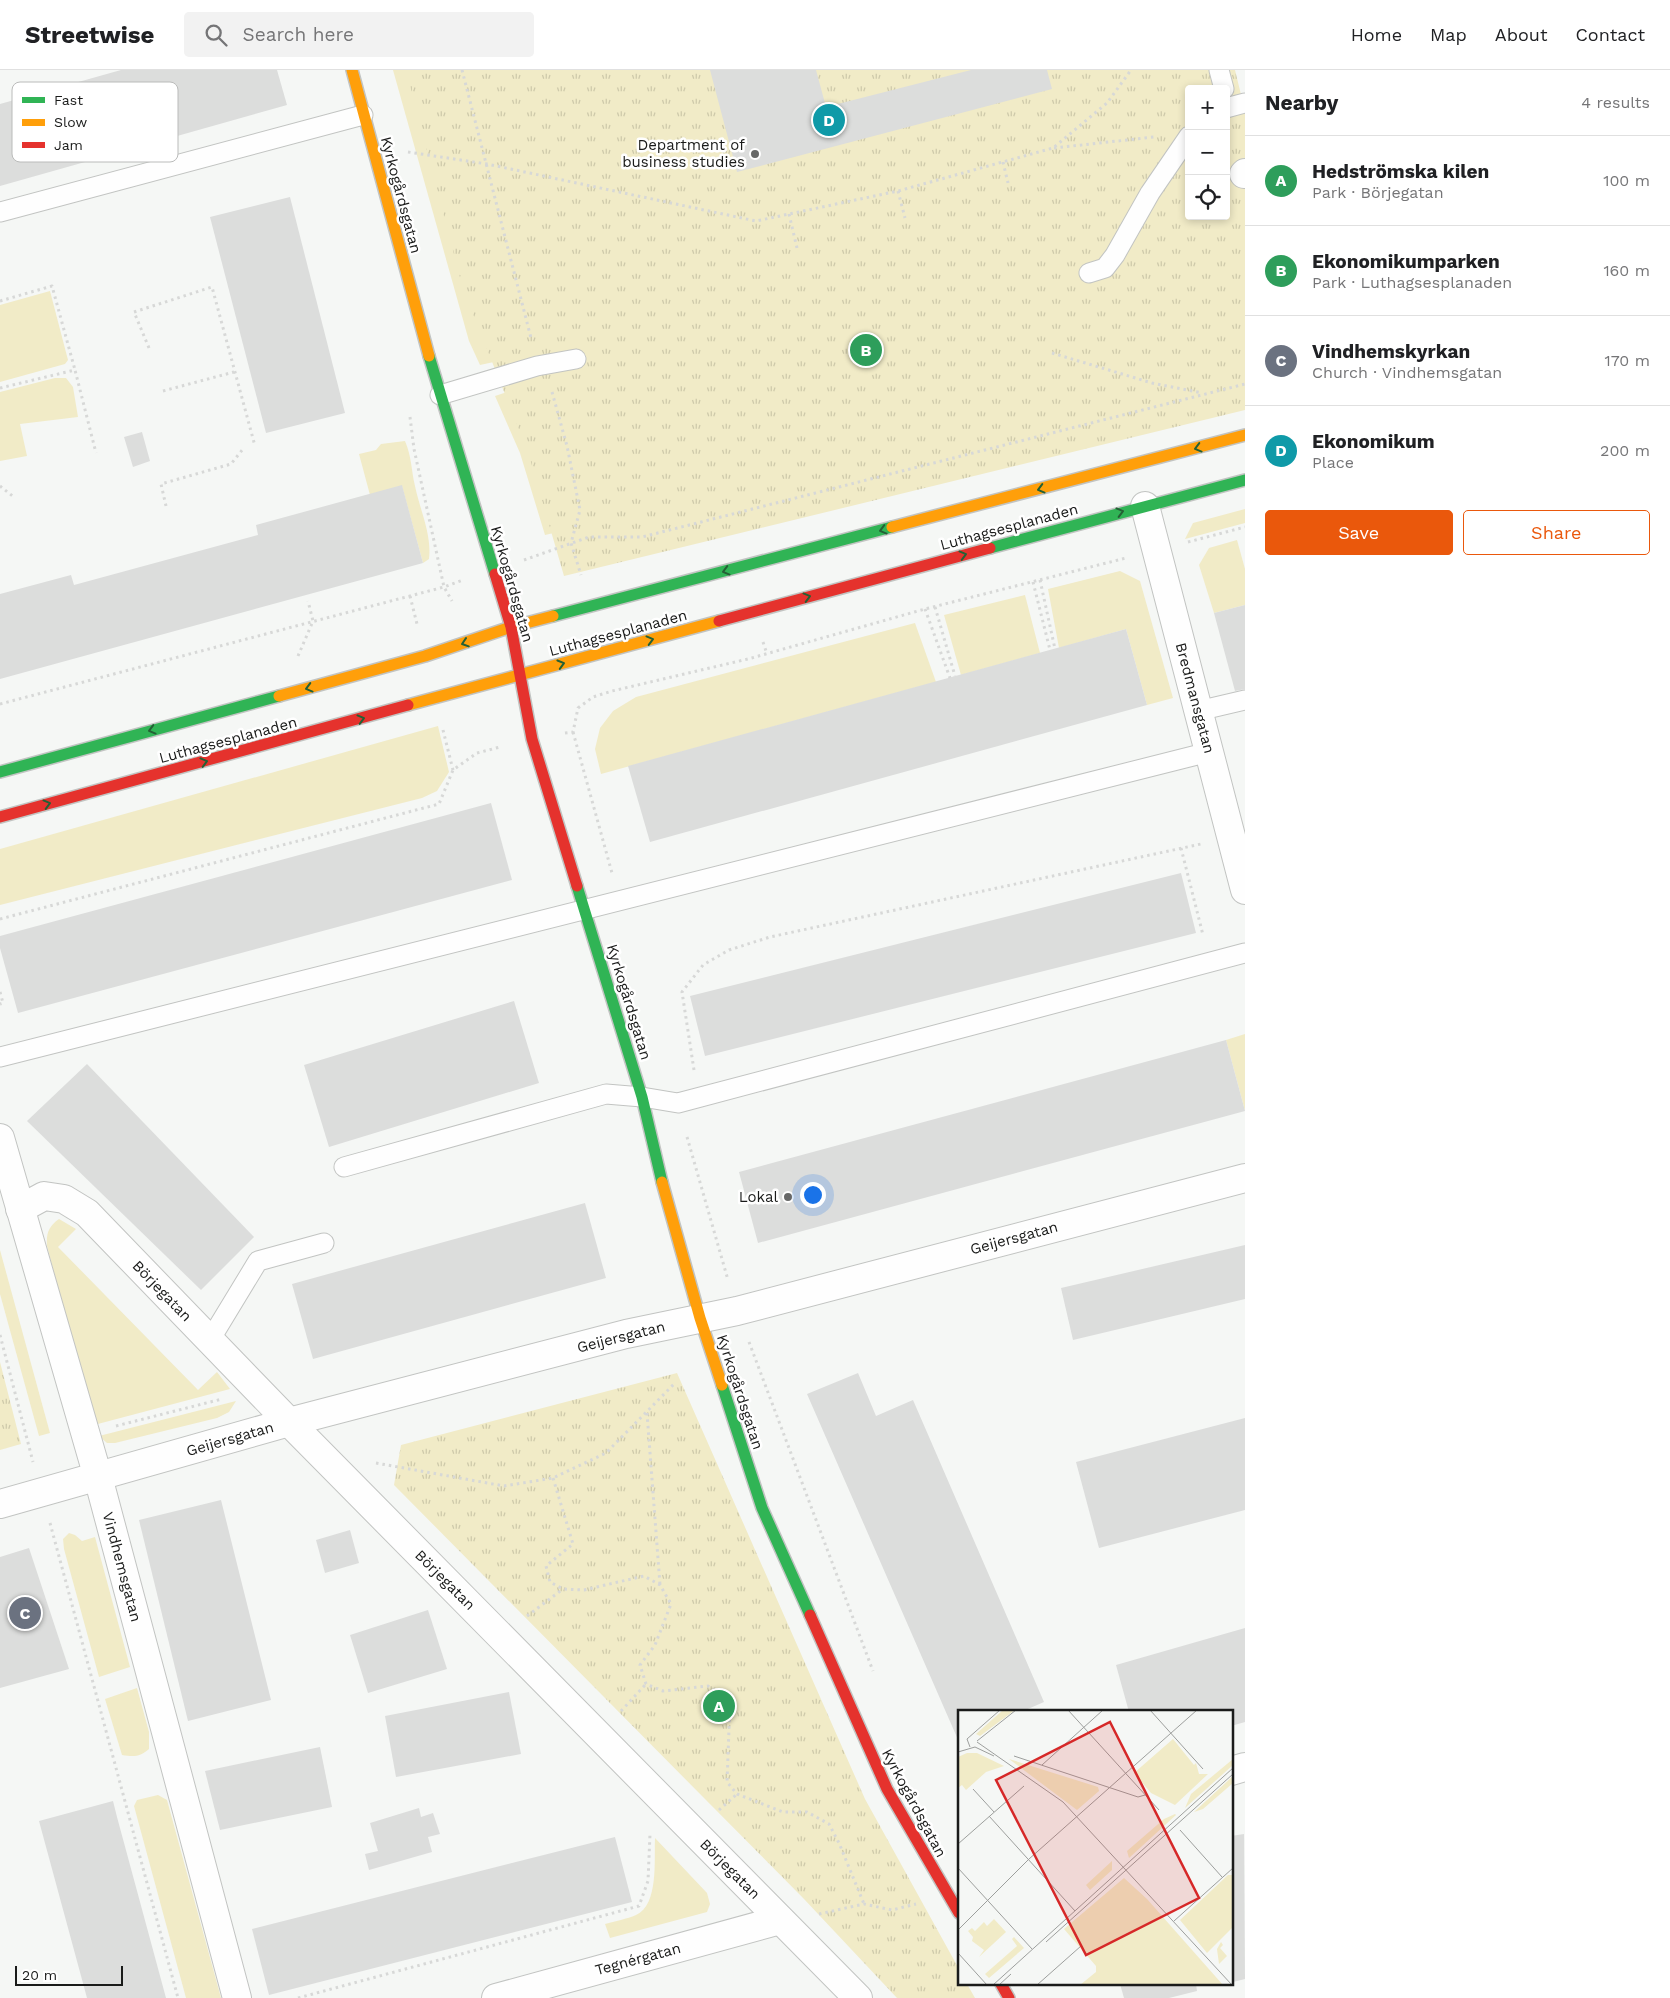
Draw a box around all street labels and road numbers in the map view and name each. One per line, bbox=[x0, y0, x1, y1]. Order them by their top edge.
street label: Kyrkogårdsgatan bbox=[377, 135, 425, 255]
street label: Luthagsesplanaden bbox=[938, 500, 1080, 554]
street label: Kyrkogårdsgatan bbox=[487, 524, 537, 644]
street label: Luthagsesplanaden bbox=[547, 606, 689, 660]
street label: Bredmansgatan bbox=[1172, 641, 1218, 755]
street label: Luthagsesplanaden bbox=[157, 713, 299, 767]
street label: Kyrkogårdsgatan bbox=[603, 942, 655, 1062]
street label: Geijersgatan bbox=[968, 1218, 1060, 1258]
street label: Börjegatan bbox=[129, 1257, 195, 1325]
street label: Geijersgatan bbox=[575, 1317, 667, 1357]
street label: Kyrkogårdsgatan bbox=[713, 1332, 767, 1452]
street label: Geijersgatan bbox=[184, 1418, 276, 1460]
street label: Vindhemsgatan bbox=[99, 1510, 145, 1624]
street label: Börjegatan bbox=[411, 1546, 479, 1614]
street label: Kyrkogårdsgatan bbox=[878, 1746, 950, 1860]
street label: Börjegatan bbox=[696, 1835, 764, 1903]
street label: Tegnérgatan bbox=[593, 1939, 683, 1979]

